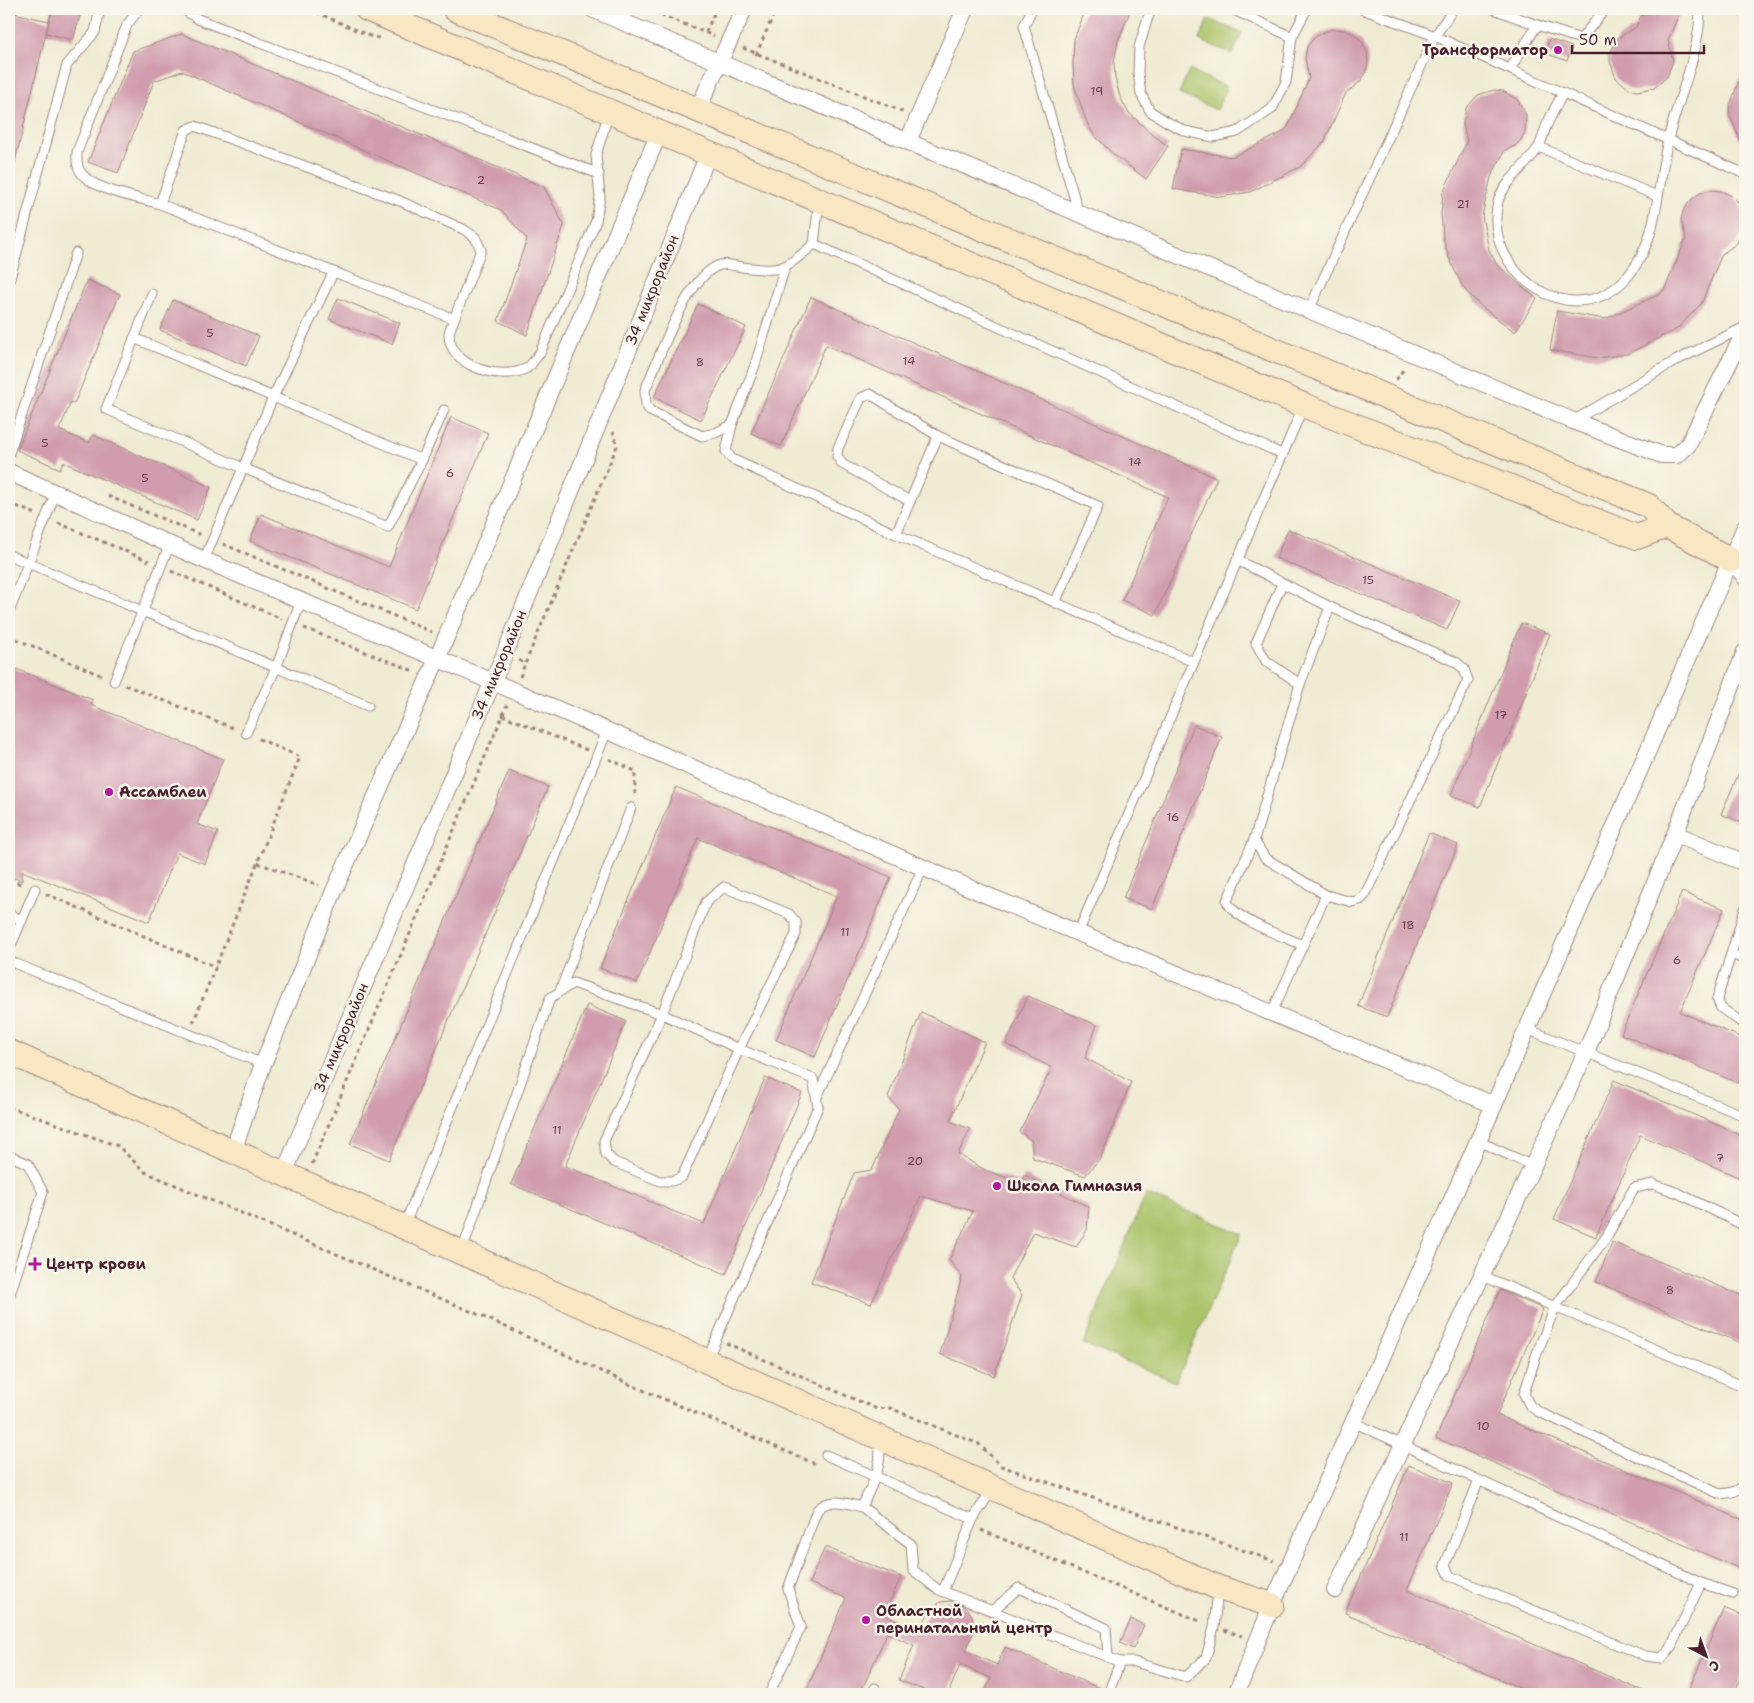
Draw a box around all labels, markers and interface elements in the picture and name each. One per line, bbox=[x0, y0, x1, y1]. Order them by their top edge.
scale bar bbox=[1572, 22, 1704, 54]
text: 50 m bbox=[1579, 30, 1617, 50]
place label: Трансформатор bbox=[1422, 40, 1548, 60]
marker: Трансформатор bbox=[1552, 44, 1564, 56]
house number: 19 bbox=[1091, 83, 1103, 99]
house number: 2 bbox=[477, 172, 485, 188]
house number: 21 bbox=[1457, 196, 1469, 212]
street label: 34 микрорайон bbox=[621, 232, 683, 348]
house number: 5 bbox=[206, 325, 214, 341]
house number: 14 bbox=[903, 353, 915, 369]
house number: 8 bbox=[696, 354, 704, 370]
house number: 5 bbox=[41, 435, 49, 451]
house number: 14 bbox=[1129, 454, 1141, 470]
house number: 6 bbox=[446, 465, 454, 481]
house number: 5 bbox=[141, 470, 149, 486]
house number: 15 bbox=[1362, 572, 1374, 588]
street label: 34 микрорайон bbox=[467, 607, 531, 723]
house number: 17 bbox=[1495, 707, 1507, 723]
place label: Ассамблеи bbox=[119, 782, 207, 802]
marker: Ассамблеи bbox=[103, 786, 115, 798]
house number: 16 bbox=[1166, 809, 1180, 825]
house number: 18 bbox=[1401, 917, 1415, 933]
house number: 11 bbox=[840, 924, 850, 940]
house number: 6 bbox=[1673, 952, 1681, 968]
street label: 34 микрорайон bbox=[309, 980, 373, 1096]
house number: 11 bbox=[552, 1122, 562, 1138]
house number: 7 bbox=[1716, 1150, 1724, 1166]
house number: 20 bbox=[907, 1153, 923, 1169]
place label: Школа Гимназия bbox=[1007, 1176, 1142, 1196]
marker: Школа Гимназия bbox=[991, 1180, 1003, 1192]
place label: Центр крови bbox=[46, 1254, 146, 1274]
marker: Центр крови bbox=[28, 1257, 42, 1271]
house number: 8 bbox=[1666, 1282, 1674, 1298]
house number: 10 bbox=[1476, 1418, 1490, 1434]
house number: 11 bbox=[1399, 1529, 1409, 1545]
place label: Областной перинатальный центр bbox=[876, 1601, 1052, 1638]
marker: Областной перинатальный центр bbox=[860, 1614, 872, 1626]
north arrow bbox=[1682, 1630, 1732, 1680]
text: С bbox=[1705, 1656, 1724, 1675]

